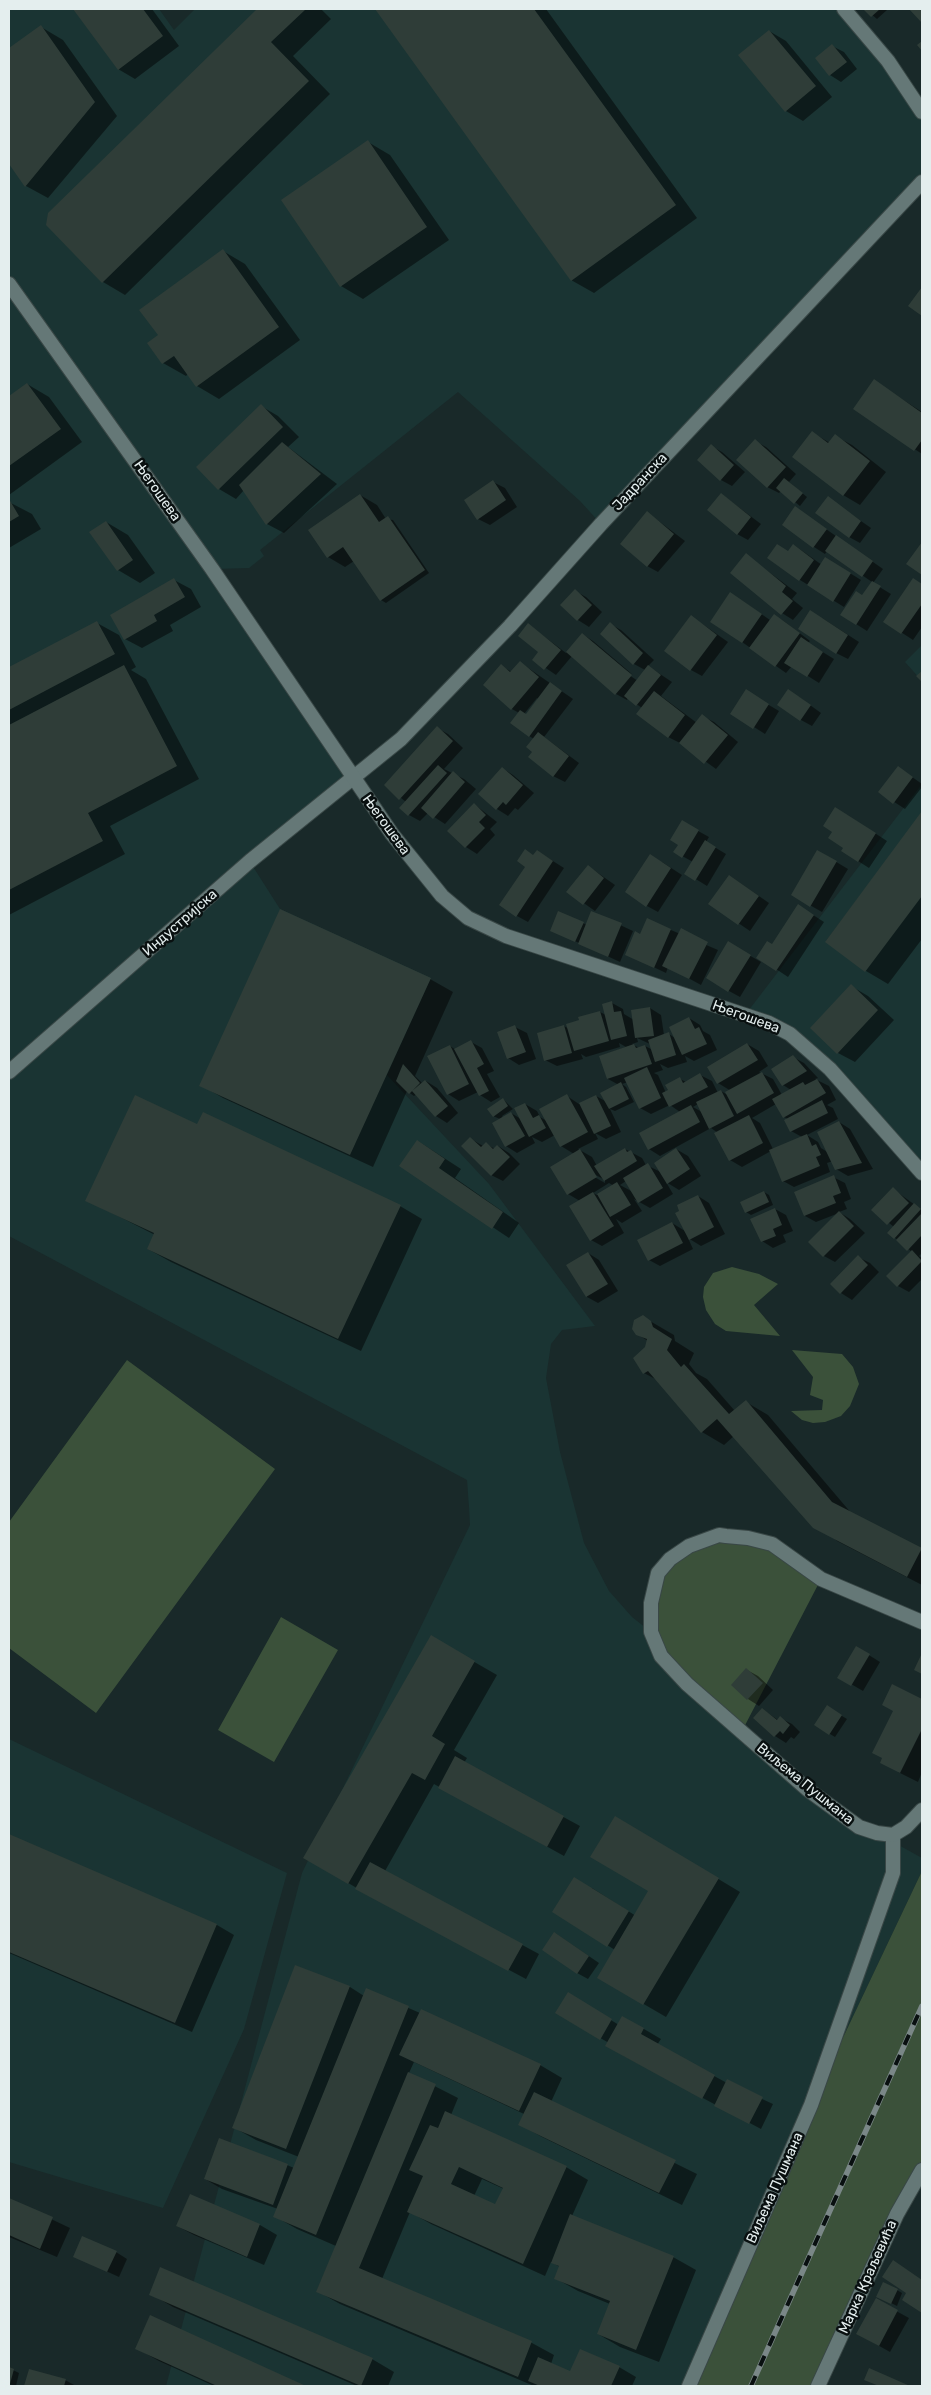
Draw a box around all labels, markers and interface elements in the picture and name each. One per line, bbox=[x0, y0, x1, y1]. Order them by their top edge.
street label: Јадранска bbox=[609, 450, 671, 514]
street label: Његошева bbox=[130, 457, 184, 525]
street label: Његошева bbox=[359, 792, 413, 858]
street label: Индустријска bbox=[139, 886, 221, 960]
street label: Његошева bbox=[710, 997, 782, 1037]
street label: Виљема Пушмана bbox=[753, 1740, 857, 1828]
street label: Виљема Пушмана bbox=[743, 2130, 807, 2246]
street label: Марка Краљевића bbox=[835, 2218, 901, 2336]

